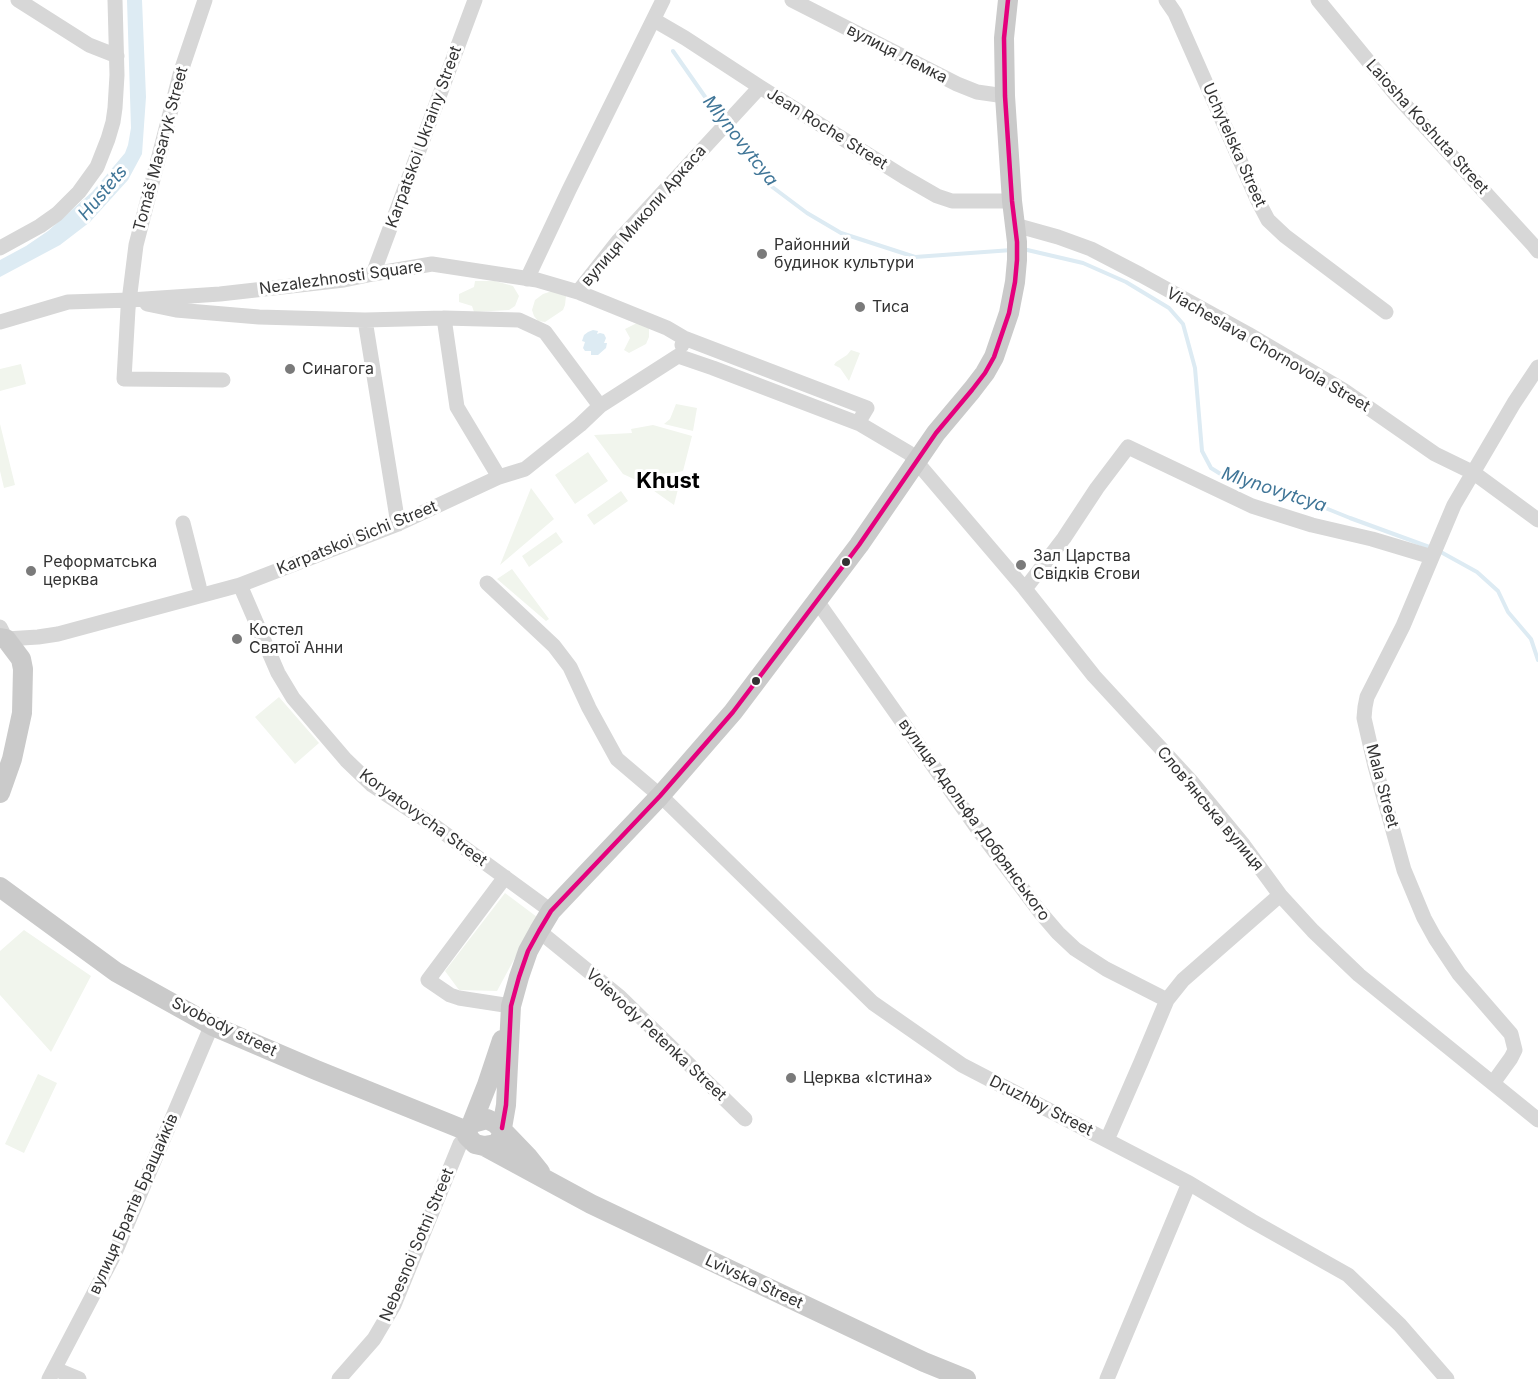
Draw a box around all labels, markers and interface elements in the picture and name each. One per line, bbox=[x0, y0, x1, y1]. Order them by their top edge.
street label: вулиця Лемка bbox=[844, 20, 950, 88]
street label: Karpatskoi Ukrainy Street bbox=[382, 43, 466, 231]
street label: Laiosha Koshuta Street bbox=[1362, 56, 1492, 198]
street label: Tomáš Masaryk Street bbox=[130, 65, 192, 233]
street label: Uchytelska Street bbox=[1198, 80, 1270, 210]
street label: Jean Roche Street bbox=[763, 84, 891, 174]
water label: Mlynovytcya bbox=[698, 91, 782, 191]
street label: вулиця Миколи Аркаса bbox=[577, 142, 711, 290]
water label: Hustets bbox=[74, 161, 132, 225]
place label: Районний будинок культури bbox=[774, 235, 914, 273]
marker: Районний будинок культури bbox=[755, 247, 769, 261]
street label: Nezalezhnosti Square bbox=[258, 257, 424, 299]
street label: Viacheslava Chornovola Street bbox=[1163, 284, 1373, 416]
place label: Тиса bbox=[872, 297, 909, 317]
marker: Тиса bbox=[853, 300, 867, 314]
place label: Синагога bbox=[302, 359, 374, 379]
marker: Синагога bbox=[283, 362, 297, 376]
water label: Mlynovytcya bbox=[1219, 463, 1329, 517]
district label: Khust bbox=[636, 468, 700, 494]
street label: Karpatskoi Sichi Street bbox=[274, 497, 440, 579]
place label: Зал Царства Свідків Єгови bbox=[1033, 546, 1140, 584]
place label: Реформатська церква bbox=[43, 552, 157, 590]
unlabelled marker bbox=[840, 556, 852, 568]
marker: Зал Царства Свідків Єгови bbox=[1014, 558, 1028, 572]
marker: Реформатська церква bbox=[24, 564, 38, 578]
place label: Костел Святої Анни bbox=[249, 620, 343, 658]
marker: Костел Святої Анни bbox=[230, 632, 244, 646]
unlabelled marker bbox=[750, 675, 762, 687]
street label: вулиця Адольфа Добрянського bbox=[894, 715, 1054, 925]
street label: Mala Street bbox=[1362, 742, 1402, 830]
street label: Словʼянська вулиця bbox=[1152, 743, 1268, 875]
street label: Koryatovycha Street bbox=[355, 765, 491, 871]
street label: Voievody Petenka Street bbox=[582, 965, 730, 1105]
street label: Svobody street bbox=[168, 993, 280, 1061]
place label: Церква «Істина» bbox=[803, 1068, 933, 1088]
marker: Церква «Істина» bbox=[784, 1071, 798, 1085]
street label: Druzhby Street bbox=[986, 1072, 1096, 1140]
street label: вулиця Братів Бращайків bbox=[85, 1111, 183, 1297]
street label: Nebesnoi Sotni Street bbox=[376, 1166, 458, 1324]
street label: Lvivska Street bbox=[702, 1251, 806, 1313]

